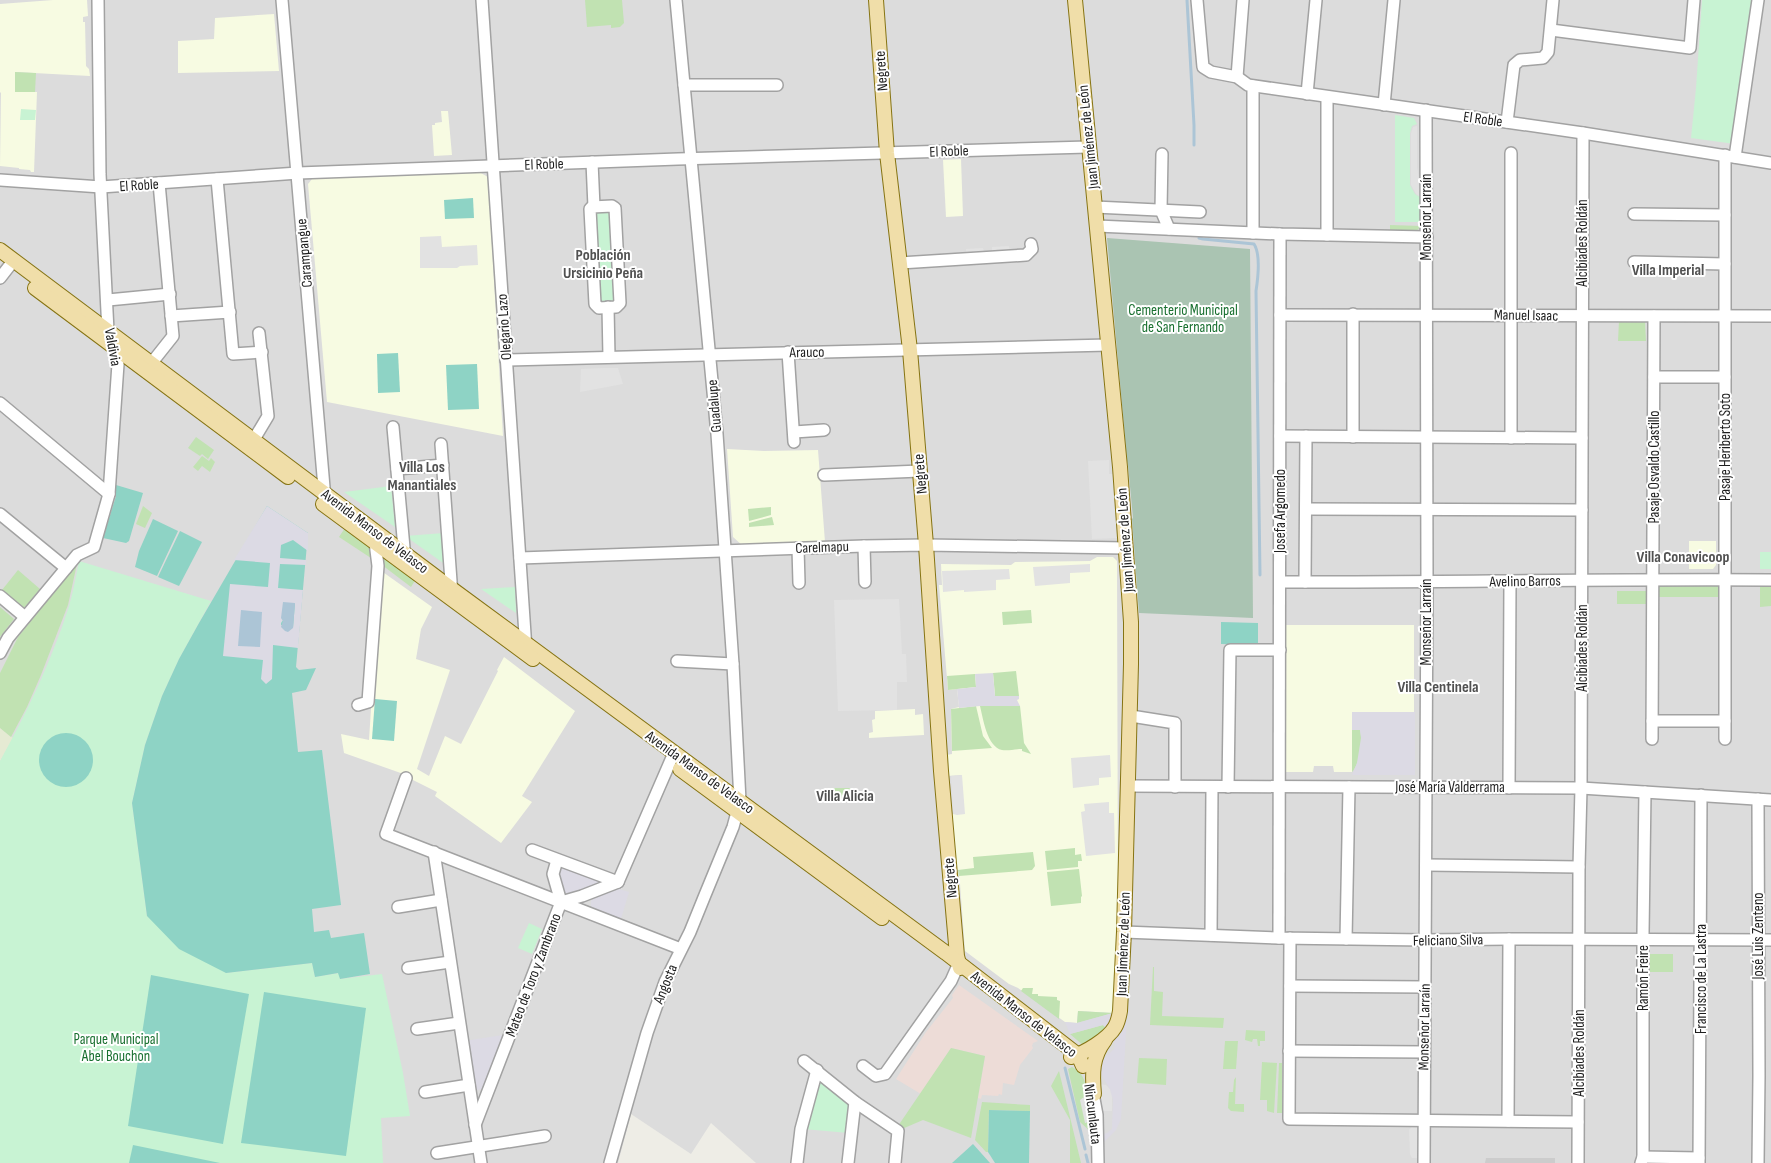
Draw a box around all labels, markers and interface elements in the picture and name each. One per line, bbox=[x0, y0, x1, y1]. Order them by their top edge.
street label: Negrete bbox=[871, 50, 892, 92]
street label: Juan Jiménez de León bbox=[1074, 84, 1104, 191]
street label: El Roble bbox=[1462, 107, 1504, 132]
street label: El Roble bbox=[929, 141, 969, 162]
street label: El Roble bbox=[524, 154, 564, 175]
street label: Monseñor Larraín bbox=[1417, 174, 1436, 261]
street label: El Roble bbox=[119, 175, 159, 196]
street label: Alcibíades Roldán bbox=[1573, 199, 1592, 288]
street label: Carampangue bbox=[292, 218, 317, 288]
district label: Población Ursicinio Peña bbox=[563, 246, 643, 283]
district label: Villa Imperial bbox=[1632, 261, 1704, 280]
street label: Olegario Lazo bbox=[493, 293, 516, 361]
park label: Cementerio Municipal de San Fernando bbox=[1128, 301, 1238, 337]
street label: Manuel Isaac bbox=[1494, 305, 1558, 326]
street label: Valdivia bbox=[100, 327, 125, 368]
street label: Arauco bbox=[788, 343, 825, 362]
street label: Guadalupe bbox=[703, 379, 726, 433]
street label: Pasaje Heriberto Soto bbox=[1716, 393, 1735, 501]
street label: Pasaje Osvaldo Castillo bbox=[1645, 410, 1664, 524]
street label: Negrete bbox=[909, 453, 932, 495]
district label: Villa Los Manantiales bbox=[388, 458, 456, 495]
street label: Josefa Argomedo bbox=[1271, 469, 1290, 554]
street label: Avenida Manso de Velasco bbox=[316, 484, 432, 578]
street label: Juan Jiménez de León bbox=[1112, 487, 1139, 594]
street label: Carelmapu bbox=[795, 537, 849, 558]
district label: Villa Conavicoop bbox=[1637, 548, 1729, 567]
street label: Avelino Barros bbox=[1488, 571, 1561, 592]
street label: Monseñor Larraín bbox=[1417, 579, 1436, 666]
street label: Alcibíades Roldán bbox=[1573, 604, 1592, 693]
district label: Villa Centinela bbox=[1397, 678, 1479, 697]
street label: Avenida Manso de Velasco bbox=[641, 726, 758, 818]
street label: José María Valderrama bbox=[1394, 778, 1505, 797]
district label: Villa Alicia bbox=[816, 787, 874, 806]
street label: Negrete bbox=[939, 857, 962, 899]
street label: Juan Jiménez de León bbox=[1112, 892, 1135, 998]
street label: José Luis Zenteno bbox=[1749, 892, 1768, 981]
street label: Mateo de Toro y Zambrano bbox=[501, 911, 566, 1040]
street label: Francisco de La Lastra bbox=[1692, 924, 1711, 1034]
street label: Feliciano Silva bbox=[1413, 930, 1484, 951]
street label: Ramón Freire bbox=[1634, 945, 1653, 1011]
street label: Angosta bbox=[649, 961, 682, 1008]
street label: Avenida Manso de Velasco bbox=[966, 966, 1081, 1062]
street label: Monseñor Larraín bbox=[1414, 983, 1435, 1071]
street label: Alcibíades Roldán bbox=[1570, 1009, 1589, 1098]
park label: Parque Municipal Abel Bouchon bbox=[74, 1030, 158, 1066]
street label: Nincunlauta bbox=[1079, 1083, 1106, 1146]

